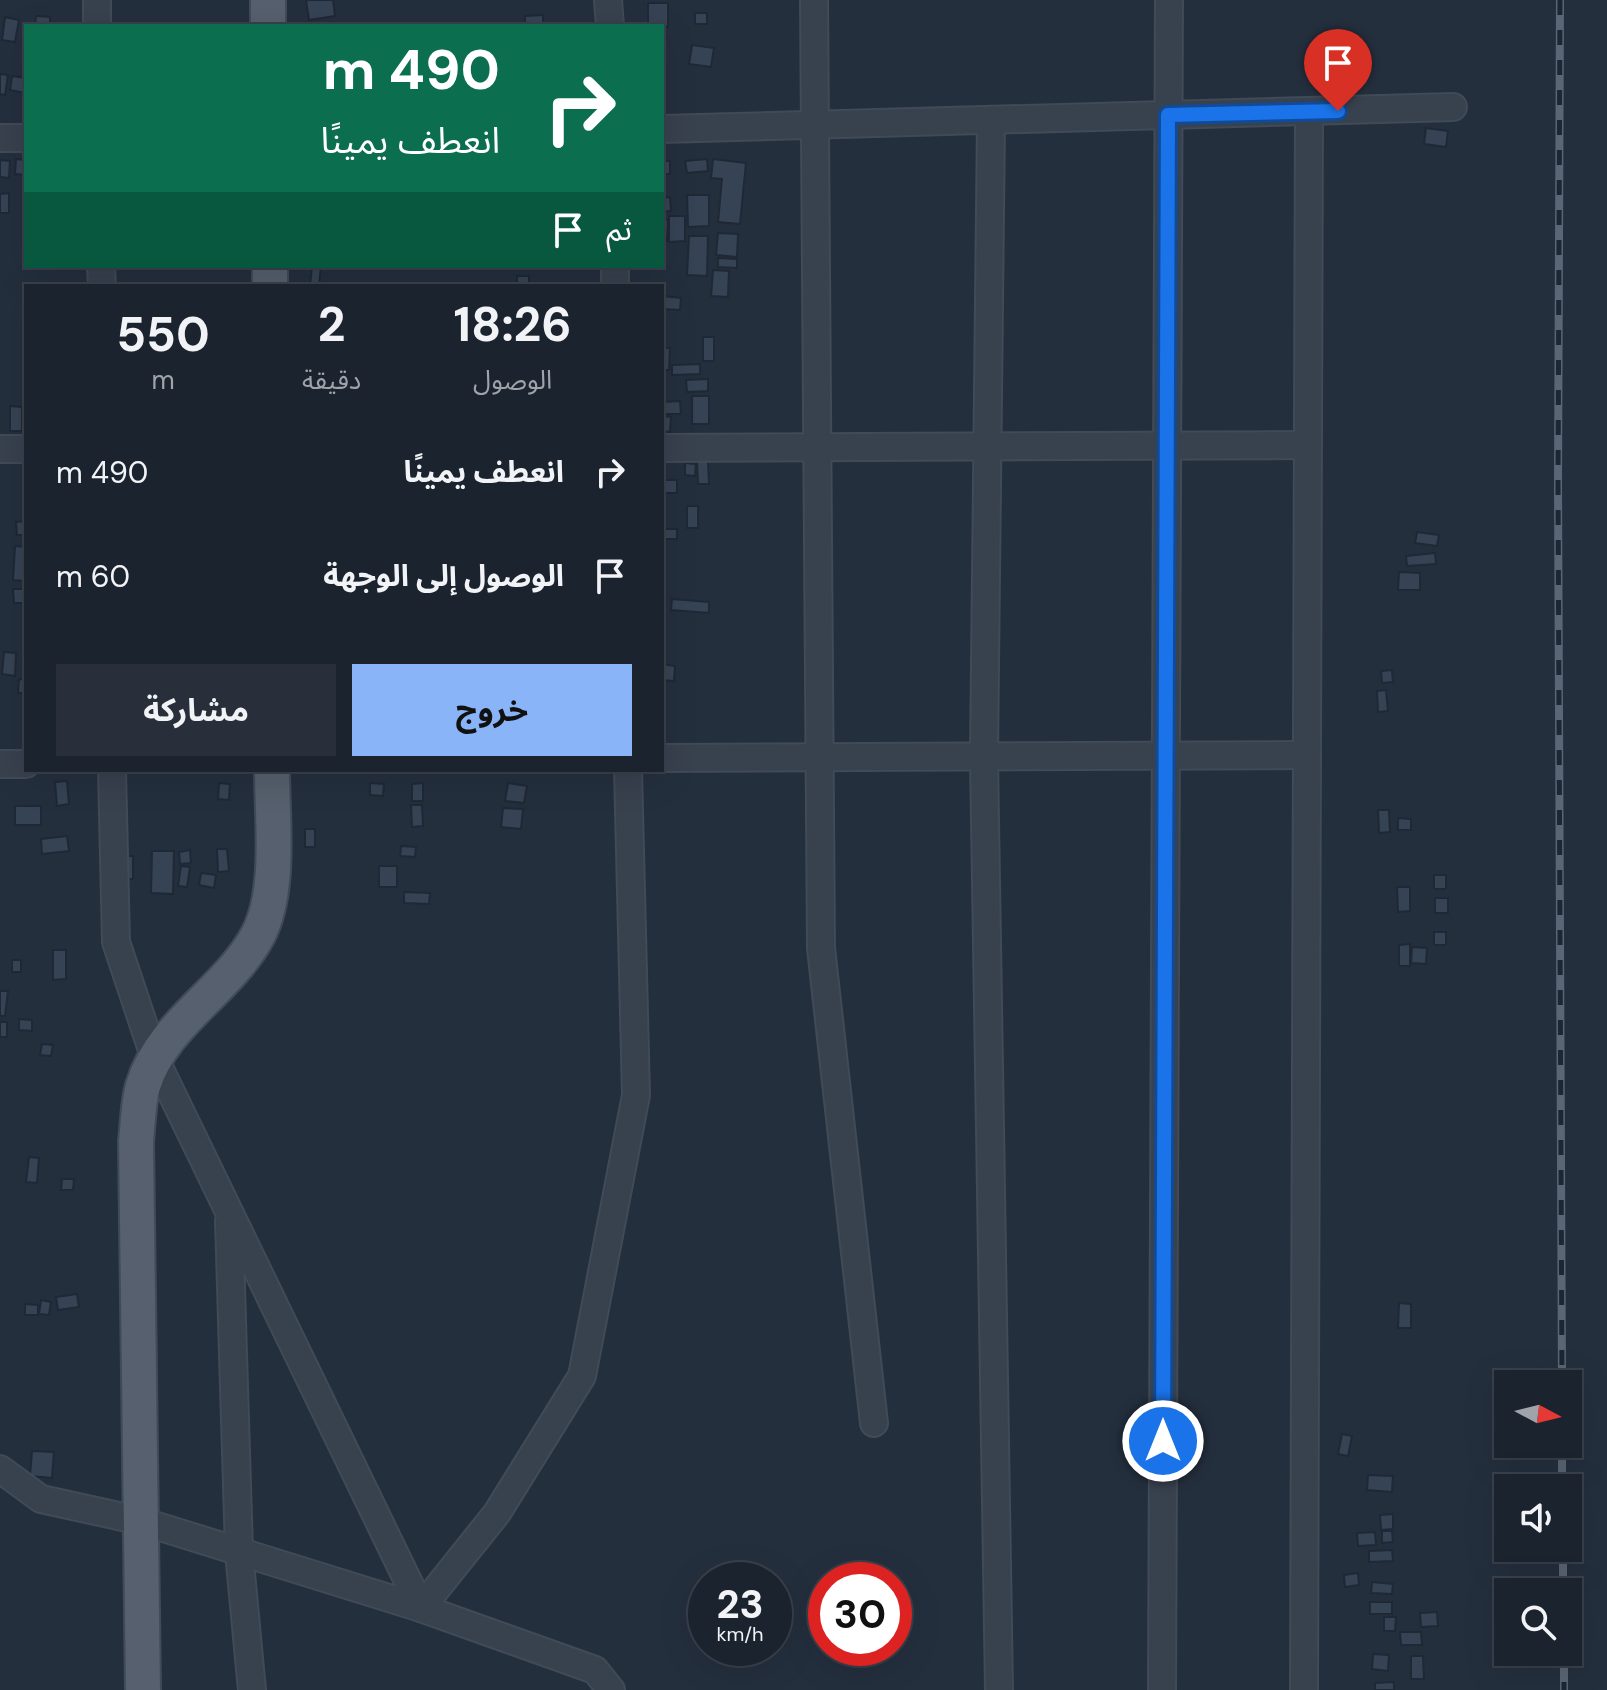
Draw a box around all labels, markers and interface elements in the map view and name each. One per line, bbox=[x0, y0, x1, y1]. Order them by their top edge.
pin bbox=[1304, 29, 1372, 111]
text: 490 m bbox=[323, 33, 500, 106]
icon: arrive bbox=[1316, 41, 1360, 85]
icon: right bbox=[528, 56, 632, 160]
text: انعطف يمينًا bbox=[321, 117, 500, 164]
icon: arrive bbox=[546, 208, 590, 252]
text: ثم bbox=[606, 210, 632, 249]
text: 2 bbox=[318, 293, 346, 356]
text: 18:26 bbox=[454, 293, 572, 356]
text: 550 bbox=[116, 303, 210, 366]
text: m bbox=[151, 363, 175, 397]
text: دقيقة bbox=[302, 363, 361, 397]
text: الوصول bbox=[473, 363, 552, 397]
icon: right bbox=[588, 450, 632, 494]
text: انعطف يمينًا bbox=[404, 452, 564, 491]
text: 490 m bbox=[56, 453, 148, 492]
icon: arrive bbox=[588, 554, 632, 598]
text: الوصول إلى الوجهة bbox=[323, 556, 564, 595]
text: 60 m bbox=[56, 557, 130, 596]
button: مشاركة bbox=[56, 664, 336, 756]
button: خروج bbox=[352, 664, 632, 756]
north arrow bbox=[1494, 1370, 1582, 1458]
map controls bbox=[1494, 1370, 1582, 1666]
position arrow bbox=[1121, 1399, 1205, 1483]
button: sound bbox=[1494, 1474, 1582, 1562]
speed limit sign: 30 bbox=[808, 1562, 912, 1666]
text: 23 bbox=[716, 1578, 764, 1630]
button: search bbox=[1494, 1578, 1582, 1666]
text: km/h bbox=[716, 1621, 764, 1647]

